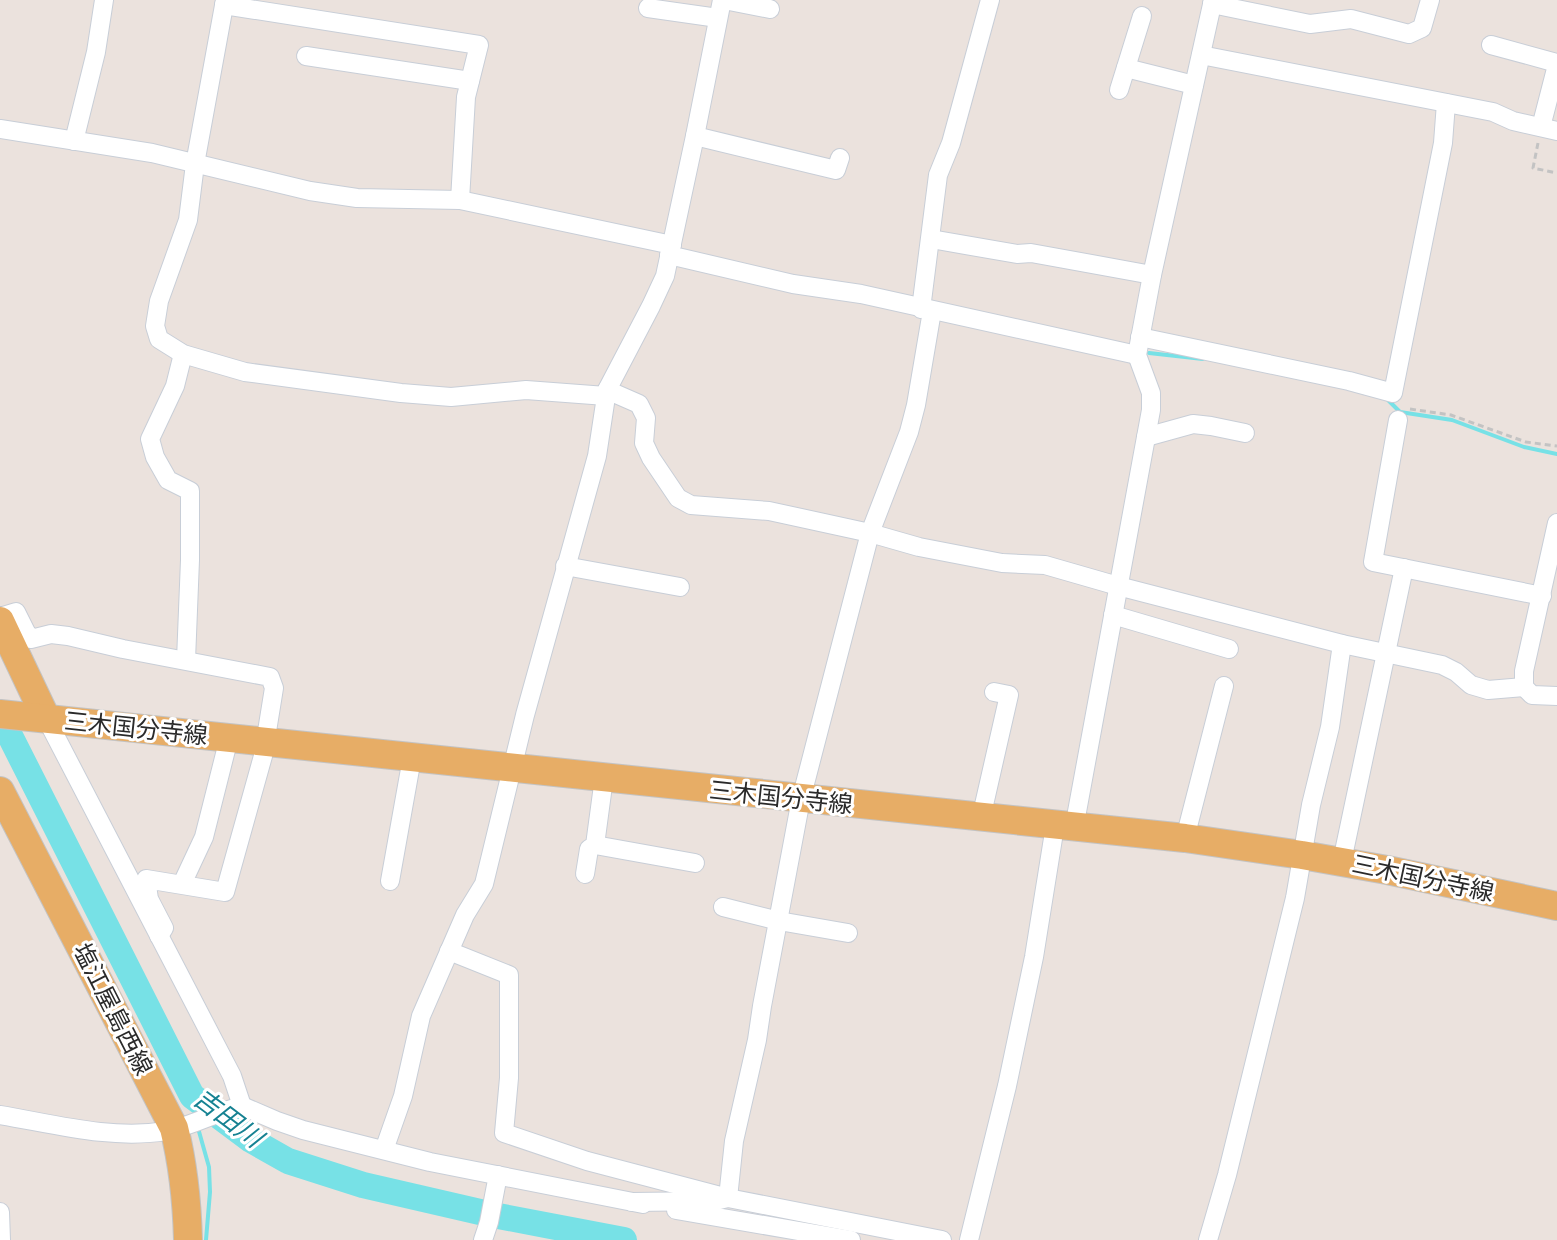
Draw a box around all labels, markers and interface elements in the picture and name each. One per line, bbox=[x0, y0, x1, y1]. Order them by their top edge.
street label: 三木国分寺線 bbox=[63, 704, 209, 752]
street label: 三木国分寺線 bbox=[708, 773, 854, 821]
street label: 三木国分寺線 bbox=[1349, 847, 1497, 909]
street label: 塩江屋島西線 bbox=[66, 937, 160, 1081]
water label: 吉田川 bbox=[186, 1080, 272, 1158]

